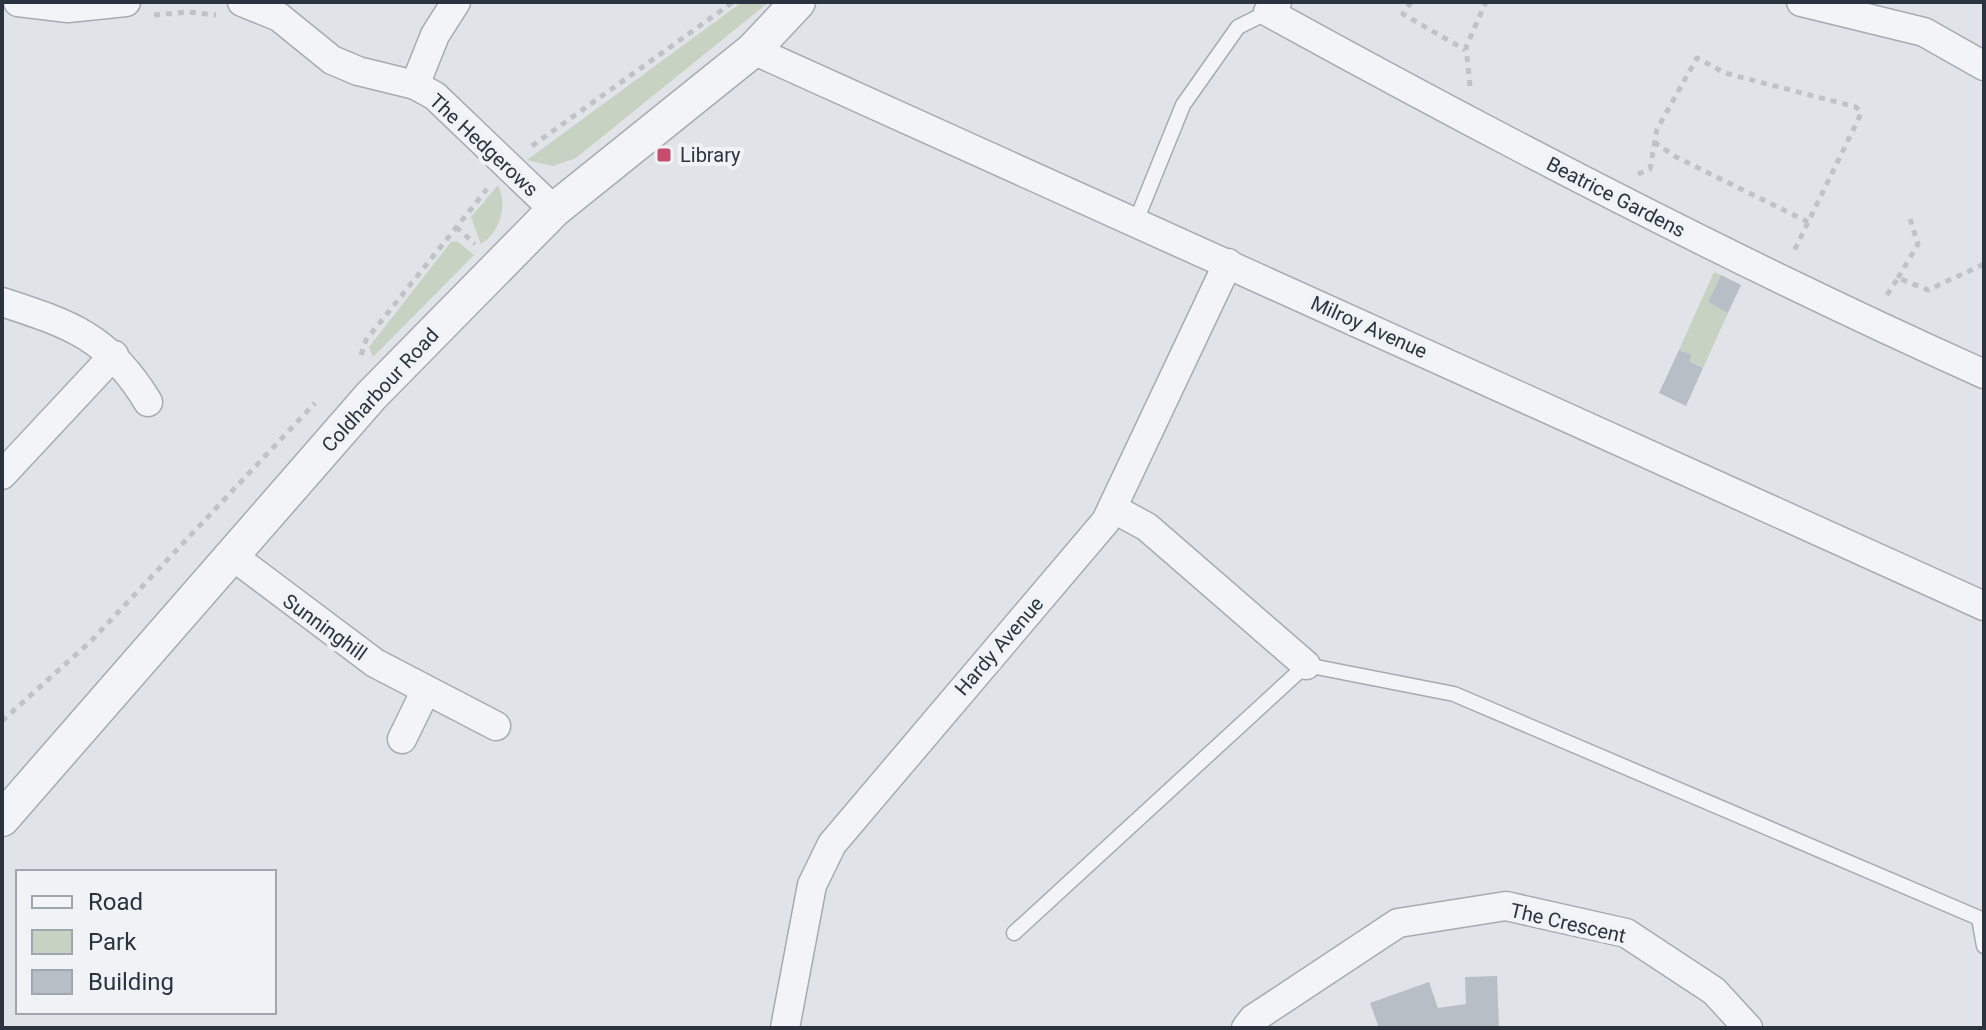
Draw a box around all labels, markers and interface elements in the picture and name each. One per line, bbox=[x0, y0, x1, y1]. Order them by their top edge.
street label: The Hedgerows bbox=[425, 89, 543, 201]
place label: Library bbox=[680, 143, 741, 167]
marker: Library bbox=[655, 146, 673, 164]
street label: Beatrice Gardens bbox=[1543, 152, 1689, 242]
street label: Milroy Avenue bbox=[1307, 291, 1431, 363]
street label: Coldharbour Road bbox=[316, 323, 444, 457]
street label: Sunninghill bbox=[278, 589, 372, 665]
street label: Hardy Avenue bbox=[950, 592, 1048, 700]
legend bbox=[16, 870, 276, 1014]
text: Road bbox=[88, 888, 143, 916]
street label: The Crescent bbox=[1508, 898, 1628, 948]
text: Park bbox=[88, 928, 137, 956]
text: Building bbox=[88, 968, 174, 996]

